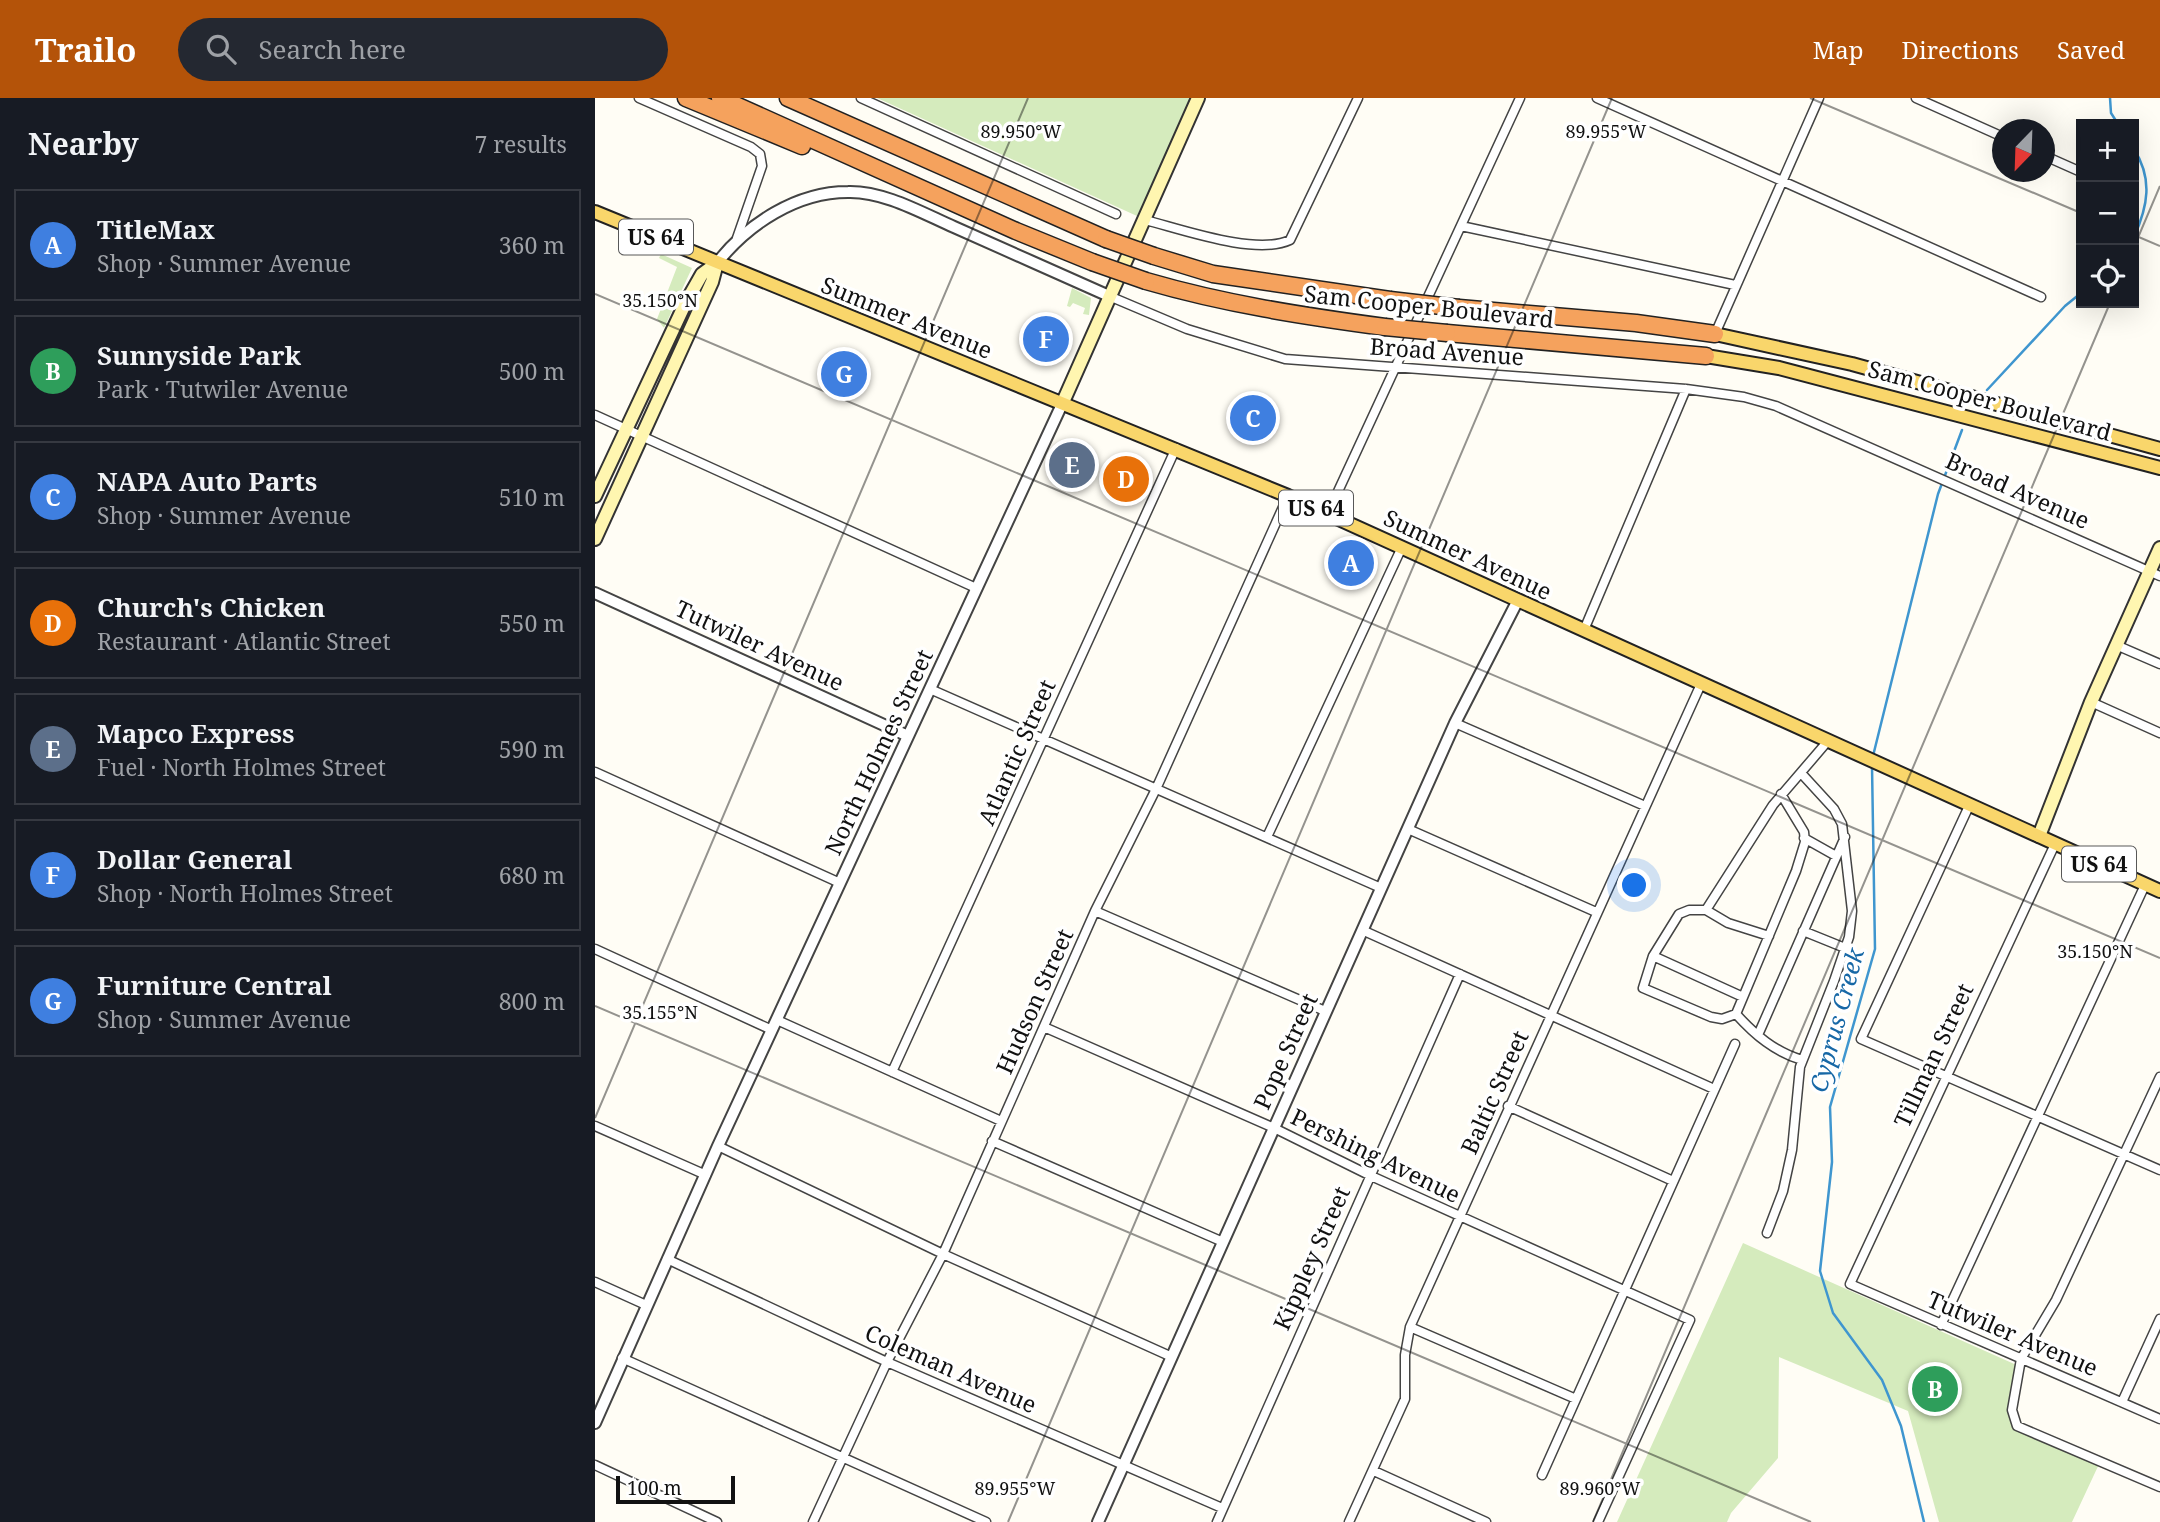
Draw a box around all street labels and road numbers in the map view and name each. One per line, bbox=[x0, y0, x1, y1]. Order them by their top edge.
road number: US 64 bbox=[619, 220, 693, 254]
street label: Summer Avenue bbox=[817, 268, 997, 366]
street label: Sam Cooper Boulevard bbox=[1303, 277, 1555, 335]
street label: Broad Avenue bbox=[1369, 330, 1525, 372]
street label: Sam Cooper Boulevard bbox=[1865, 352, 2115, 448]
street label: Broad Avenue bbox=[1941, 444, 2095, 536]
road number: US 64 bbox=[1279, 490, 1353, 526]
street label: Summer Avenue bbox=[1379, 501, 1557, 607]
street label: Tutwiler Avenue bbox=[671, 592, 849, 698]
street label: North Holmes Street bbox=[816, 644, 940, 860]
street label: Atlantic Street bbox=[970, 674, 1062, 830]
road number: US 64 bbox=[2062, 846, 2136, 882]
street label: Hudson Street bbox=[988, 923, 1080, 1079]
street label: Tillman Street bbox=[1886, 978, 1980, 1132]
street label: Pope Street bbox=[1245, 988, 1325, 1114]
street label: Baltic Street bbox=[1453, 1025, 1535, 1159]
street label: Pershing Avenue bbox=[1286, 1100, 1466, 1210]
street label: Kippley Street bbox=[1265, 1181, 1357, 1335]
street label: Tutwiler Avenue bbox=[1923, 1283, 2103, 1383]
street label: Coleman Avenue bbox=[860, 1316, 1042, 1420]

